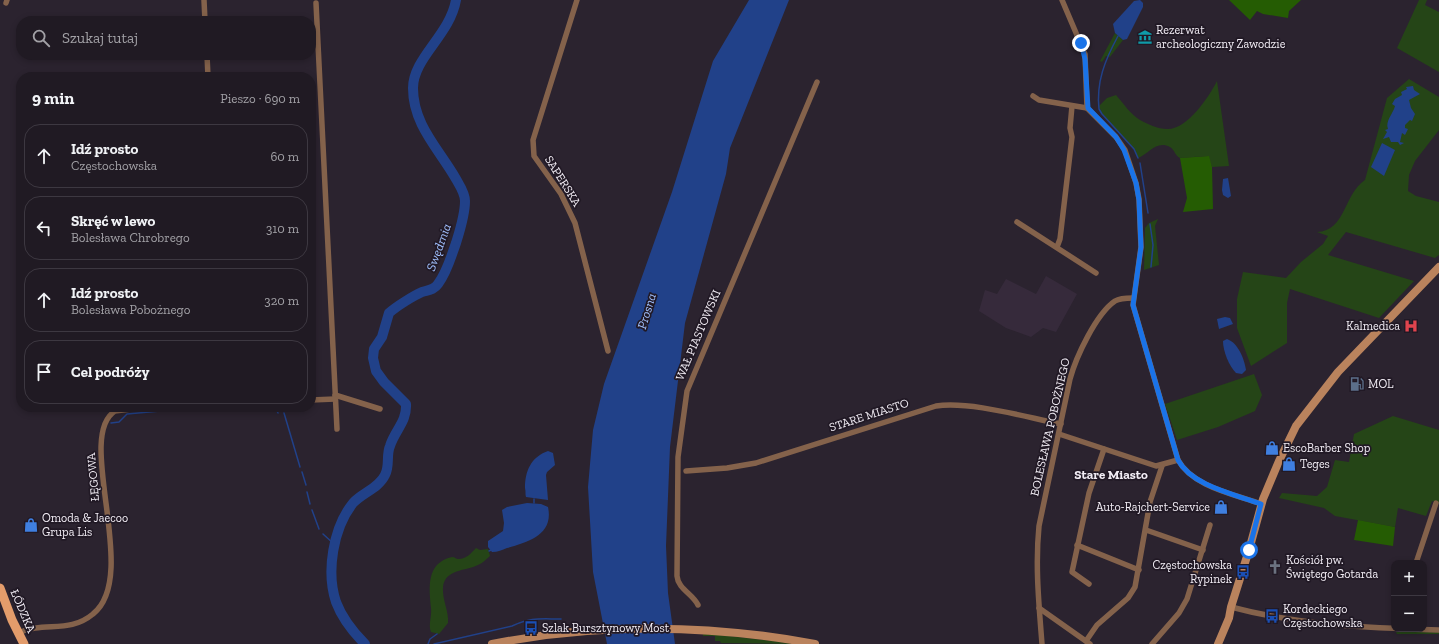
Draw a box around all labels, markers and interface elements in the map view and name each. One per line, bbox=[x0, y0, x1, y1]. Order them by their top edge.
search box bbox=[16, 16, 316, 60]
place label: Rezerwat archeologiczny Zawodzie bbox=[1156, 23, 1286, 51]
icon: search bbox=[30, 27, 52, 49]
text: Szukaj tutaj bbox=[62, 29, 138, 47]
museum icon: Rezerwat archeologiczny Zawodzie bbox=[1137, 29, 1153, 45]
route end bbox=[1072, 34, 1090, 52]
text: 9 min bbox=[32, 88, 74, 108]
text: Pieszo · 690 m bbox=[220, 91, 300, 106]
text: Idź prosto bbox=[71, 140, 138, 158]
icon: ahead bbox=[33, 145, 55, 167]
text: 60 m bbox=[270, 149, 299, 164]
street label: SAPERSKA bbox=[542, 153, 584, 209]
text: Częstochowska bbox=[71, 158, 157, 173]
text: Skręć w lewo bbox=[71, 212, 155, 230]
icon: left bbox=[33, 217, 55, 239]
text: 310 m bbox=[266, 221, 299, 236]
water label: Swędrnia bbox=[423, 221, 454, 273]
text: Bolesława Chrobrego bbox=[71, 230, 190, 245]
text: Idź prosto bbox=[71, 284, 138, 302]
street label: WAŁ PIASTOWSKI bbox=[673, 287, 723, 382]
icon: ahead bbox=[33, 289, 55, 311]
water label: Prosna bbox=[634, 291, 659, 331]
text: 320 m bbox=[264, 293, 299, 308]
text: Bolesława Pobożnego bbox=[71, 302, 190, 317]
hospital icon: Kalmedica bbox=[1403, 318, 1419, 334]
place label: Kalmedica bbox=[1346, 319, 1400, 333]
street label: BOLESŁAWA POBOŻNEGO bbox=[1027, 356, 1073, 497]
icon: arrive bbox=[33, 361, 55, 383]
text: Cel podróży bbox=[71, 363, 149, 381]
fuel station icon: MOL bbox=[1349, 376, 1365, 392]
place label: MOL bbox=[1368, 377, 1394, 391]
street label: STARE MIASTO bbox=[827, 395, 911, 434]
shop icon: EscoBarber Shop bbox=[1264, 440, 1280, 456]
place label: EscoBarber Shop bbox=[1283, 441, 1371, 455]
street label: ŁĘGOWA bbox=[84, 452, 102, 502]
shop icon: Teges bbox=[1281, 456, 1297, 472]
place label: Teges bbox=[1300, 457, 1330, 471]
district label: Stare Miasto bbox=[1074, 467, 1148, 482]
shop icon: Auto-Rajchert-Service bbox=[1213, 499, 1229, 515]
place label: Auto-Rajchert-Service bbox=[1096, 500, 1210, 515]
place label: Omoda & Jaecoo Grupa Lis bbox=[42, 511, 128, 539]
shop icon: Omoda & Jaecoo Grupa Lis bbox=[23, 517, 39, 533]
route start bbox=[1240, 541, 1258, 559]
place label: Kościół pw. Świętego Gotarda bbox=[1286, 553, 1378, 581]
place label: Częstochowska Rypinek bbox=[1153, 558, 1233, 586]
church icon: Kościół pw. Świętego Gotarda bbox=[1267, 559, 1283, 575]
map controls bbox=[1391, 560, 1427, 632]
button: + bbox=[1391, 560, 1427, 596]
bus stop icon: Częstochowska Rypinek bbox=[1235, 564, 1251, 580]
street label: ŁÓDZKA bbox=[8, 587, 39, 635]
button: − bbox=[1391, 596, 1427, 632]
place label: Kordeckiego Częstochowska bbox=[1283, 602, 1363, 630]
bus stop icon: Kordeckiego Częstochowska bbox=[1264, 608, 1280, 624]
bus stop icon: Szlak Bursztynowy Most bbox=[523, 620, 539, 636]
place label: Szlak Bursztynowy Most bbox=[542, 621, 670, 635]

